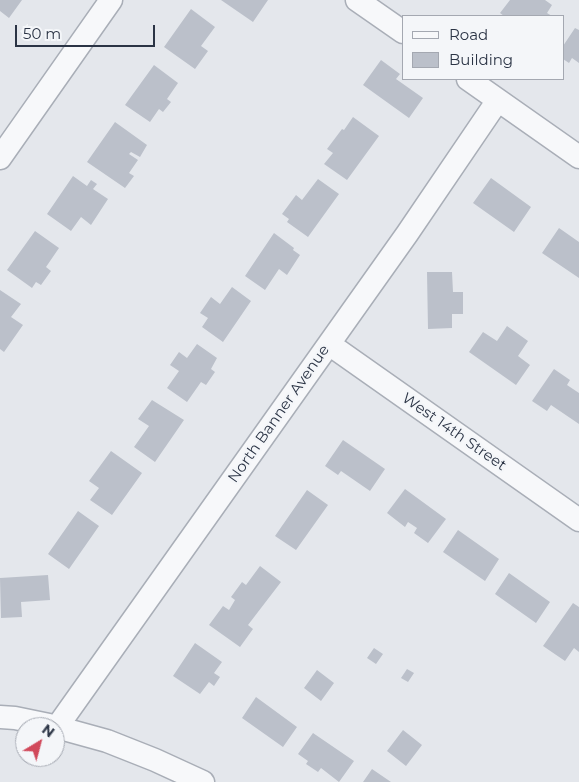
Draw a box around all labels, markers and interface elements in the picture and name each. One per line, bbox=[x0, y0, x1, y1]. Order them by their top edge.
scale bar bbox=[18, 15, 158, 47]
legend bbox=[402, 15, 564, 80]
text: 50 m bbox=[23, 24, 61, 43]
text: Road bbox=[449, 25, 488, 44]
text: Building bbox=[449, 50, 513, 69]
street label: North Banner Avenue bbox=[225, 342, 333, 486]
street label: West 14th Street bbox=[398, 389, 510, 475]
north arrow bbox=[15, 717, 65, 767]
text: N bbox=[38, 720, 58, 741]

